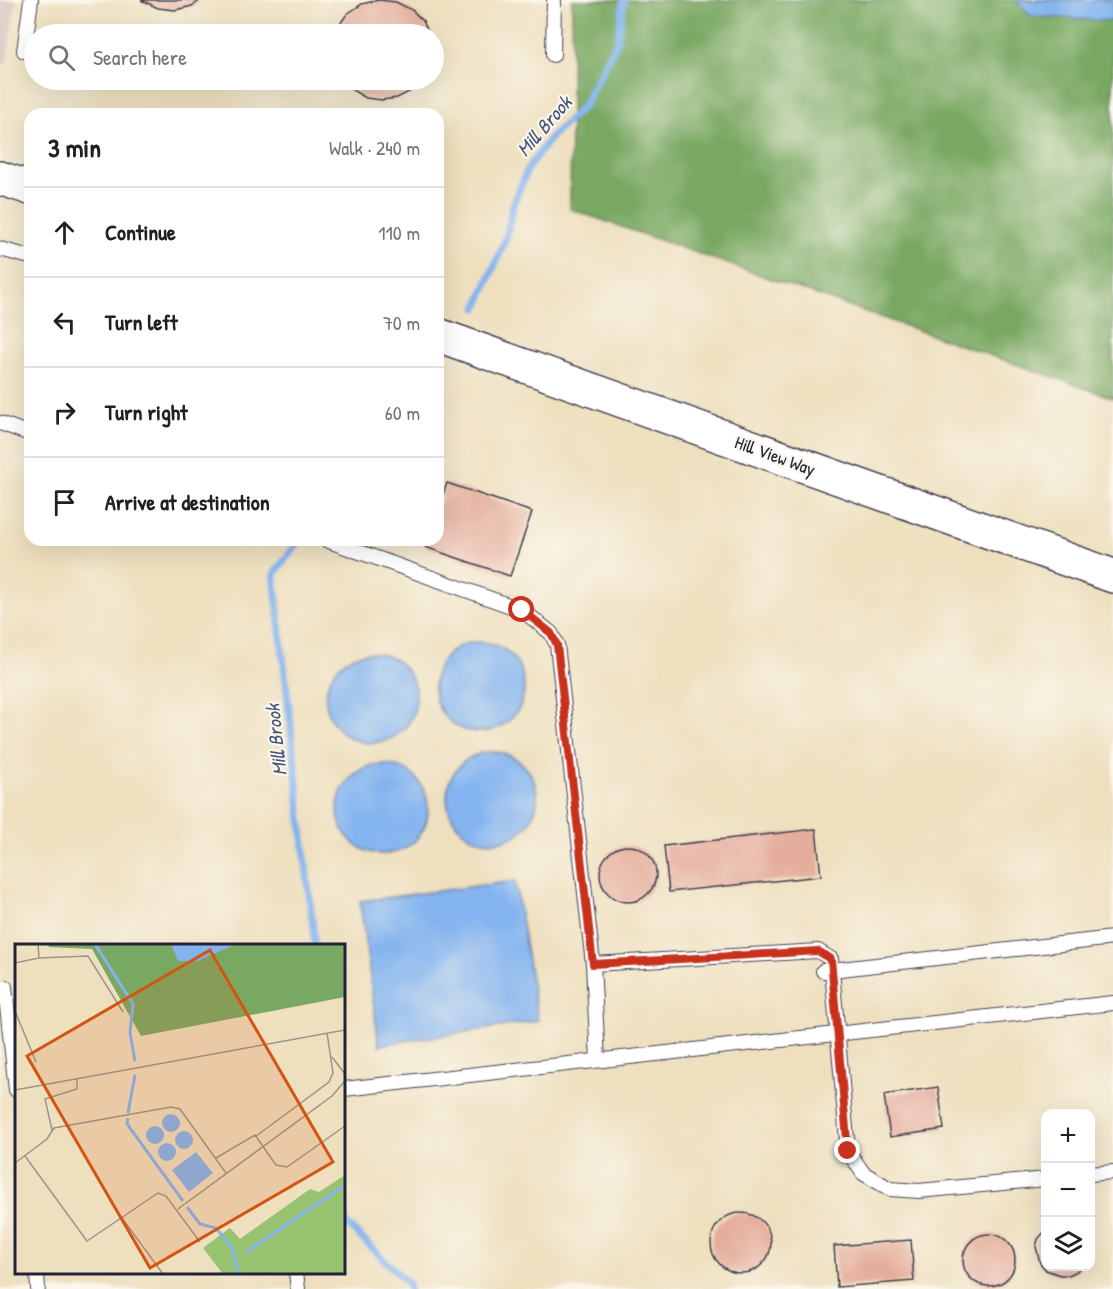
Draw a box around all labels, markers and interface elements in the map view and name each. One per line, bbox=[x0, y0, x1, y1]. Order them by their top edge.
search box bbox=[24, 24, 444, 90]
icon: search bbox=[45, 41, 78, 74]
text: Search here bbox=[93, 42, 187, 72]
water label: Mill Brook bbox=[510, 88, 578, 162]
text: 3 min bbox=[48, 130, 101, 165]
text: Walk · 240 m bbox=[329, 134, 420, 161]
icon: ahead bbox=[48, 216, 81, 249]
text: Continue bbox=[105, 217, 176, 247]
text: 110 m bbox=[378, 219, 420, 246]
icon: left bbox=[48, 306, 81, 339]
text: Turn left bbox=[105, 307, 178, 337]
text: 70 m bbox=[383, 309, 420, 336]
icon: right bbox=[48, 396, 81, 429]
text: Turn right bbox=[105, 397, 188, 427]
text: 60 m bbox=[385, 399, 420, 426]
street label: Hill View Way bbox=[731, 429, 819, 482]
icon: arrive bbox=[48, 486, 81, 519]
text: Arrive at destination bbox=[105, 487, 270, 517]
route start bbox=[508, 596, 534, 622]
water label: Mill Brook bbox=[258, 701, 293, 777]
inset map bbox=[15, 944, 345, 1274]
map controls bbox=[1041, 1109, 1095, 1271]
button: + bbox=[1041, 1109, 1095, 1163]
route end bbox=[834, 1137, 860, 1163]
button: − bbox=[1041, 1163, 1095, 1217]
button: layers bbox=[1041, 1217, 1095, 1271]

